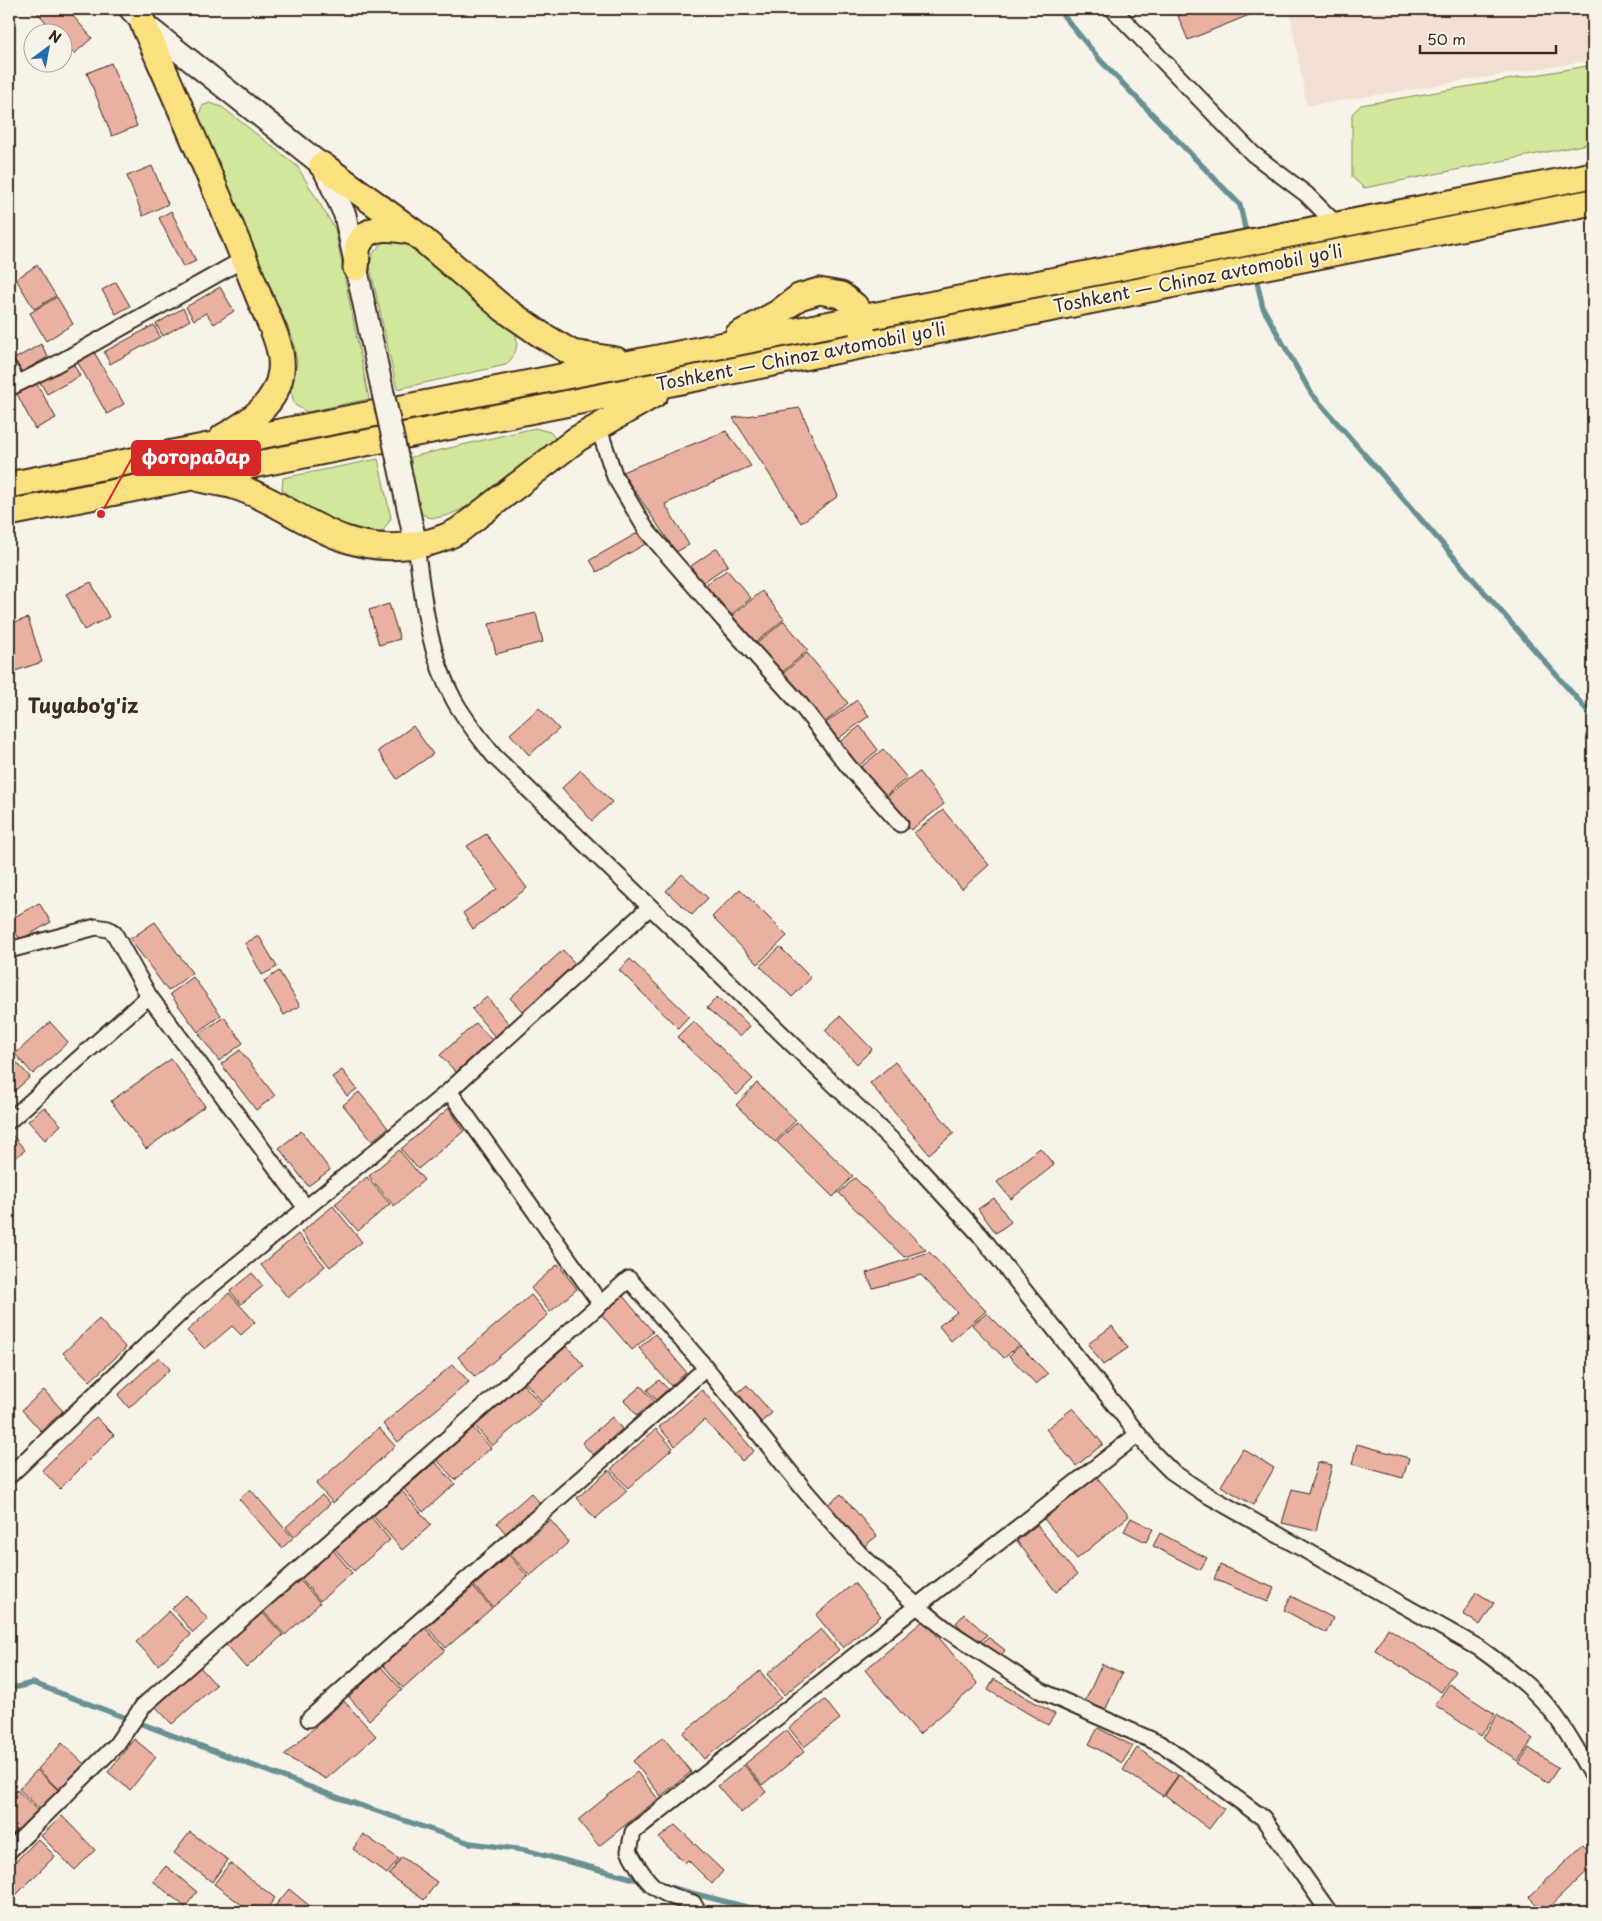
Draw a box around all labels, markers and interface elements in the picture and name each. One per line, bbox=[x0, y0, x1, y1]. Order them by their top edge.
north arrow bbox=[22, 22, 72, 72]
scale bar bbox=[1420, 22, 1556, 54]
text: N bbox=[45, 25, 65, 48]
text: 50 m bbox=[1427, 27, 1466, 50]
street label: Toshkent — Chinoz avtomobil yoʻli bbox=[1051, 236, 1345, 319]
street label: Toshkent — Chinoz avtomobil yoʻli bbox=[654, 314, 948, 397]
callout: фоторадар bbox=[132, 441, 260, 475]
text: фоторадар bbox=[142, 442, 250, 470]
district label: Tuyabo'g'iz bbox=[28, 690, 138, 720]

